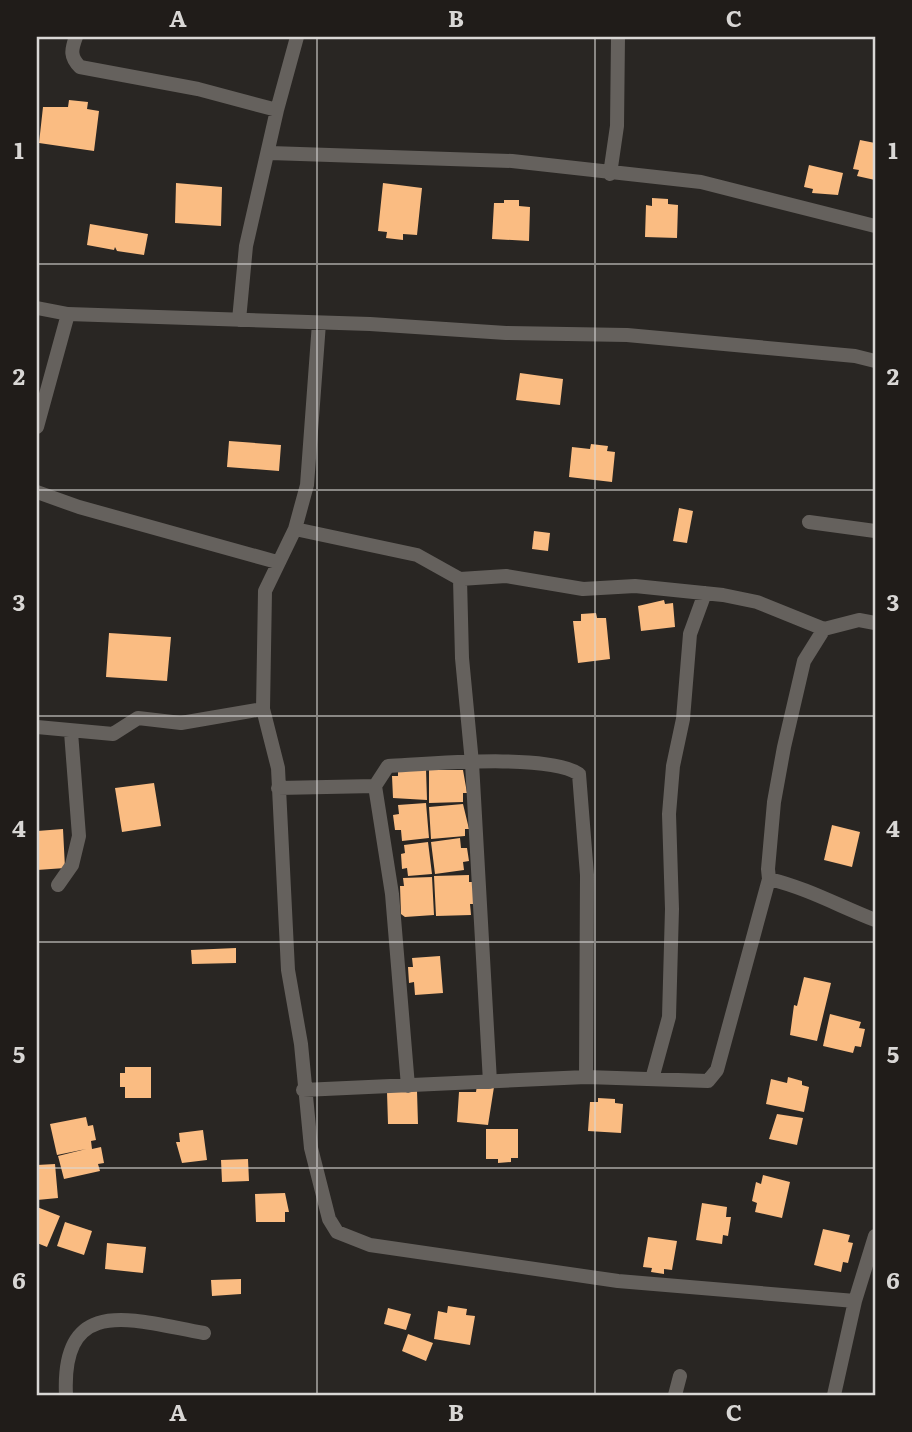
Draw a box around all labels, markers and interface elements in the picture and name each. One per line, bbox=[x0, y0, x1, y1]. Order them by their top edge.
text: A bbox=[169, 0, 187, 34]
text: B bbox=[448, 0, 464, 34]
text: C bbox=[726, 0, 742, 34]
text: 1 bbox=[14, 132, 24, 166]
text: 1 bbox=[888, 132, 898, 166]
text: 2 bbox=[13, 358, 25, 392]
text: 2 bbox=[887, 358, 899, 392]
text: 3 bbox=[13, 584, 25, 618]
text: 3 bbox=[887, 584, 899, 618]
text: 4 bbox=[12, 810, 26, 844]
text: 4 bbox=[886, 810, 900, 844]
text: 5 bbox=[13, 1036, 25, 1070]
text: 5 bbox=[887, 1036, 899, 1070]
text: 6 bbox=[12, 1262, 26, 1296]
text: 6 bbox=[886, 1262, 900, 1296]
text: A bbox=[169, 1394, 187, 1428]
text: B bbox=[448, 1394, 464, 1428]
text: C bbox=[726, 1394, 742, 1428]

